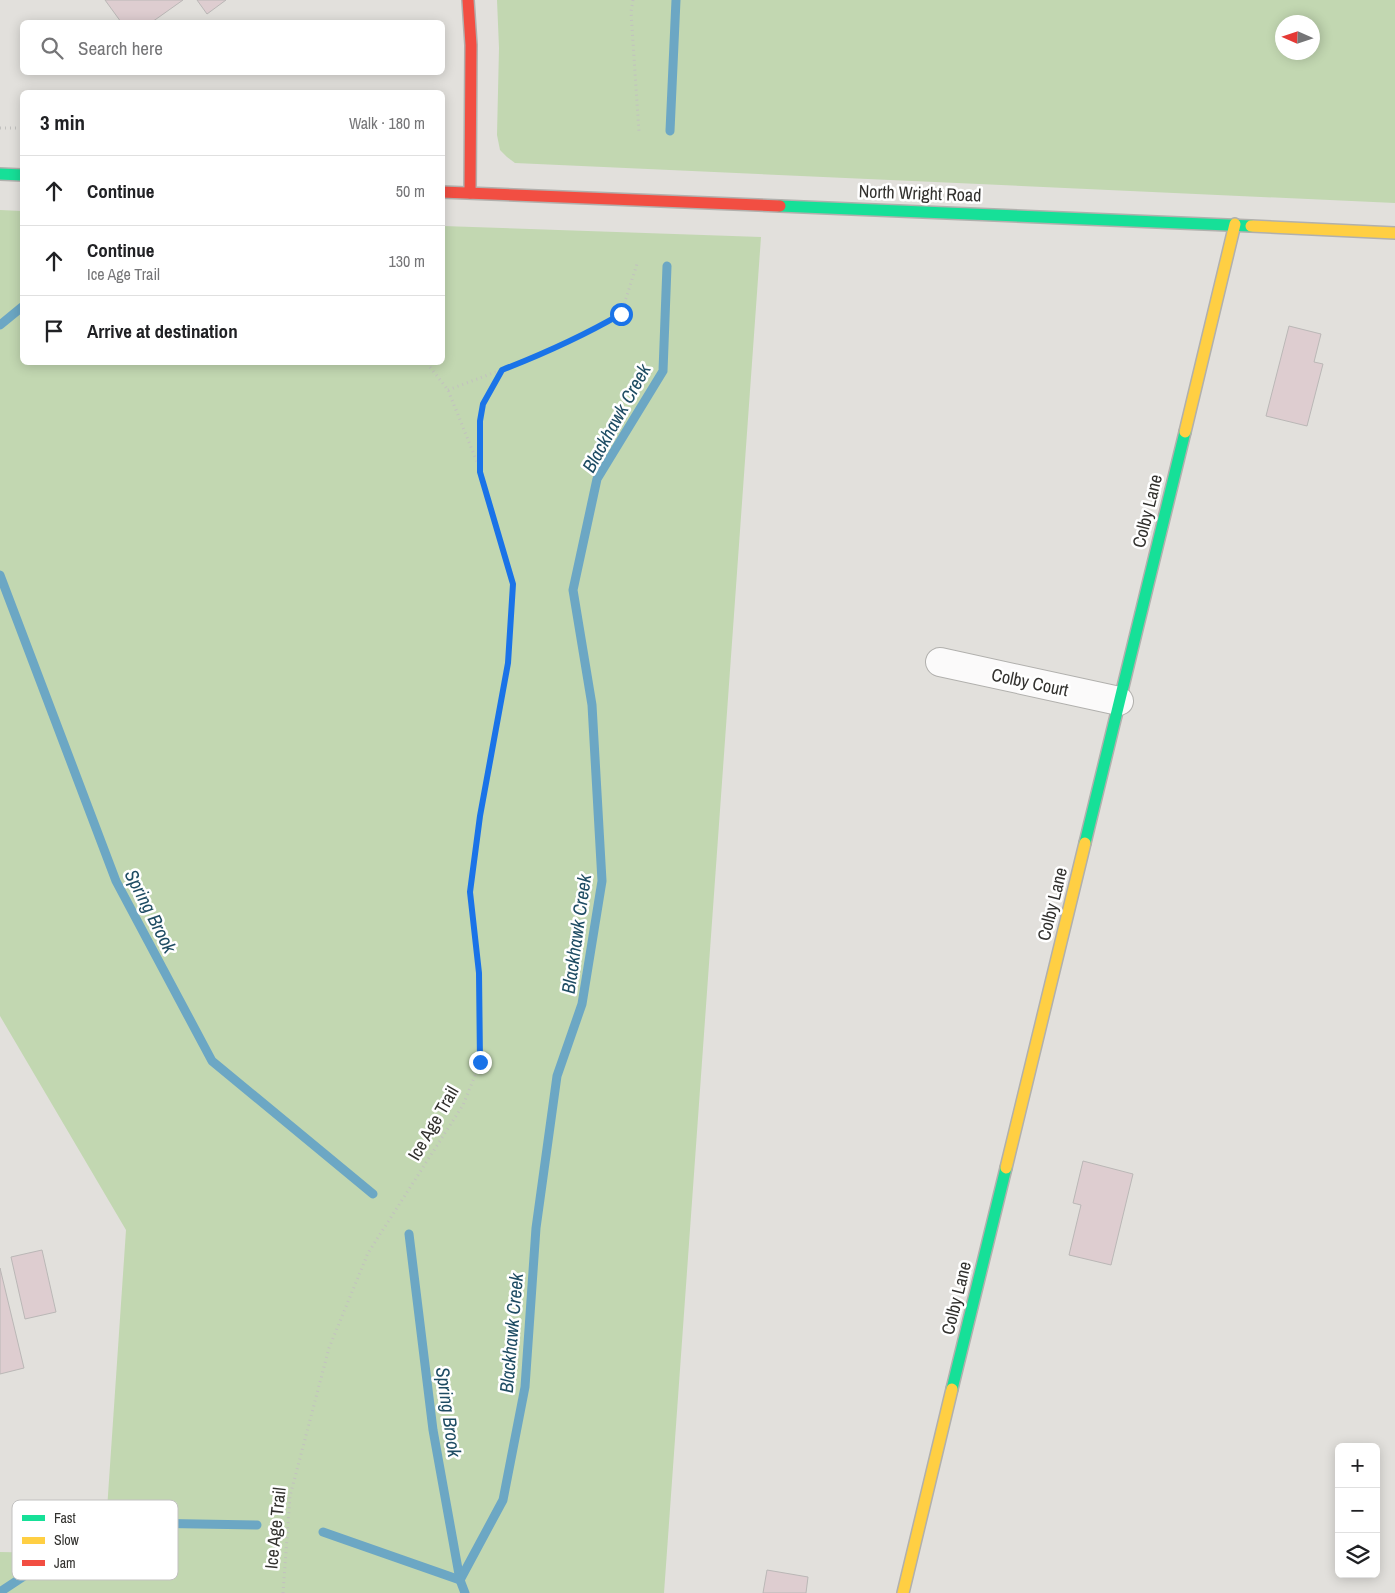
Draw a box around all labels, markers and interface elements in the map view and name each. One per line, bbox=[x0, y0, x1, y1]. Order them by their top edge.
north arrow bbox=[1275, 15, 1320, 60]
search box bbox=[20, 20, 445, 75]
icon: search bbox=[38, 34, 66, 62]
text: Search here bbox=[78, 35, 163, 61]
text: 3 min bbox=[40, 108, 85, 137]
text: Walk · 180 m bbox=[349, 112, 425, 134]
icon: ahead bbox=[40, 177, 68, 205]
text: Continue bbox=[87, 178, 155, 204]
street label: North Wright Road bbox=[858, 178, 982, 208]
text: 50 m bbox=[396, 180, 425, 202]
text: Continue bbox=[87, 237, 155, 263]
icon: ahead bbox=[40, 247, 68, 275]
text: 130 m bbox=[389, 250, 425, 272]
text: Ice Age Trail bbox=[87, 263, 160, 285]
route start bbox=[610, 303, 633, 326]
icon: arrive bbox=[40, 317, 68, 345]
text: Arrive at destination bbox=[87, 318, 238, 344]
water label: Blackhawk Creek bbox=[575, 358, 657, 477]
street label: Colby Lane bbox=[1126, 472, 1168, 550]
street label: Colby Court bbox=[989, 662, 1071, 702]
water label: Spring Brook bbox=[119, 865, 184, 958]
street label: Colby Lane bbox=[1031, 865, 1073, 943]
water label: Blackhawk Creek bbox=[555, 871, 597, 995]
route end bbox=[469, 1051, 492, 1074]
street label: Ice Age Trail bbox=[402, 1081, 464, 1165]
street label: Colby Lane bbox=[935, 1259, 977, 1337]
water label: Blackhawk Creek bbox=[493, 1271, 529, 1394]
water label: Spring Brook bbox=[430, 1365, 468, 1460]
map controls bbox=[1335, 1443, 1380, 1578]
button: + bbox=[1335, 1443, 1380, 1488]
street label: Ice Age Trail bbox=[258, 1486, 292, 1570]
button: − bbox=[1335, 1488, 1380, 1533]
legend bbox=[12, 1500, 178, 1580]
text: Fast bbox=[54, 1509, 76, 1527]
text: Slow bbox=[54, 1531, 80, 1549]
button: layers bbox=[1335, 1533, 1380, 1578]
text: Jam bbox=[54, 1554, 76, 1572]

